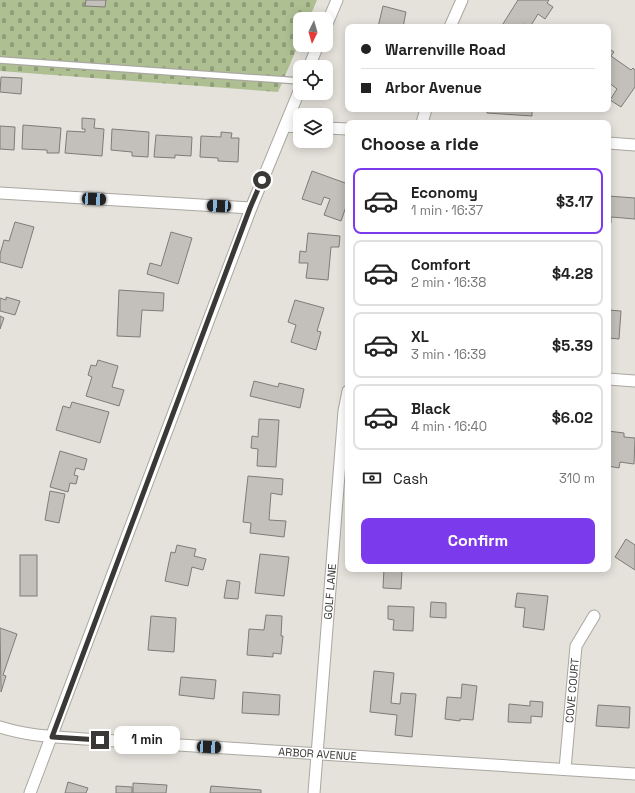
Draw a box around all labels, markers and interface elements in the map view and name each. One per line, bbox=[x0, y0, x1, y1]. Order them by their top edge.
north arrow bbox=[293, 12, 333, 52]
map controls bbox=[293, 12, 333, 148]
text: Warrenville Road bbox=[385, 40, 506, 59]
button: locate bbox=[293, 60, 333, 100]
text: Arbor Avenue bbox=[385, 78, 482, 97]
button: layers bbox=[293, 108, 333, 148]
text: Choose a ride bbox=[361, 132, 479, 155]
route start bbox=[253, 171, 271, 189]
icon: car bbox=[363, 183, 399, 219]
text: Economy bbox=[411, 183, 478, 202]
car bbox=[82, 192, 106, 206]
text: $3.17 bbox=[556, 192, 593, 211]
car bbox=[207, 199, 231, 213]
text: 1 min · 16:37 bbox=[411, 202, 483, 219]
icon: car bbox=[363, 255, 399, 291]
text: Comfort bbox=[411, 255, 471, 274]
text: $4.28 bbox=[552, 264, 593, 283]
text: 2 min · 16:38 bbox=[411, 274, 486, 291]
icon: car bbox=[363, 327, 399, 363]
text: XL bbox=[411, 327, 429, 346]
text: $5.39 bbox=[552, 336, 593, 355]
text: 3 min · 16:39 bbox=[411, 346, 486, 363]
icon: car bbox=[363, 399, 399, 435]
text: Black bbox=[411, 399, 451, 418]
text: $6.02 bbox=[552, 408, 593, 427]
text: 4 min · 16:40 bbox=[411, 418, 487, 435]
icon: cash bbox=[361, 467, 383, 489]
text: Cash bbox=[393, 469, 428, 488]
text: 310 m bbox=[559, 470, 595, 487]
button: Confirm bbox=[361, 518, 595, 564]
street label: GOLF LANE bbox=[321, 563, 339, 620]
street label: COVE COURT bbox=[562, 657, 582, 723]
callout: 1 min bbox=[114, 726, 180, 754]
route end bbox=[91, 731, 109, 749]
text: 1 min bbox=[131, 731, 163, 748]
car bbox=[197, 740, 221, 754]
street label: ARBOR AVENUE bbox=[278, 744, 357, 763]

